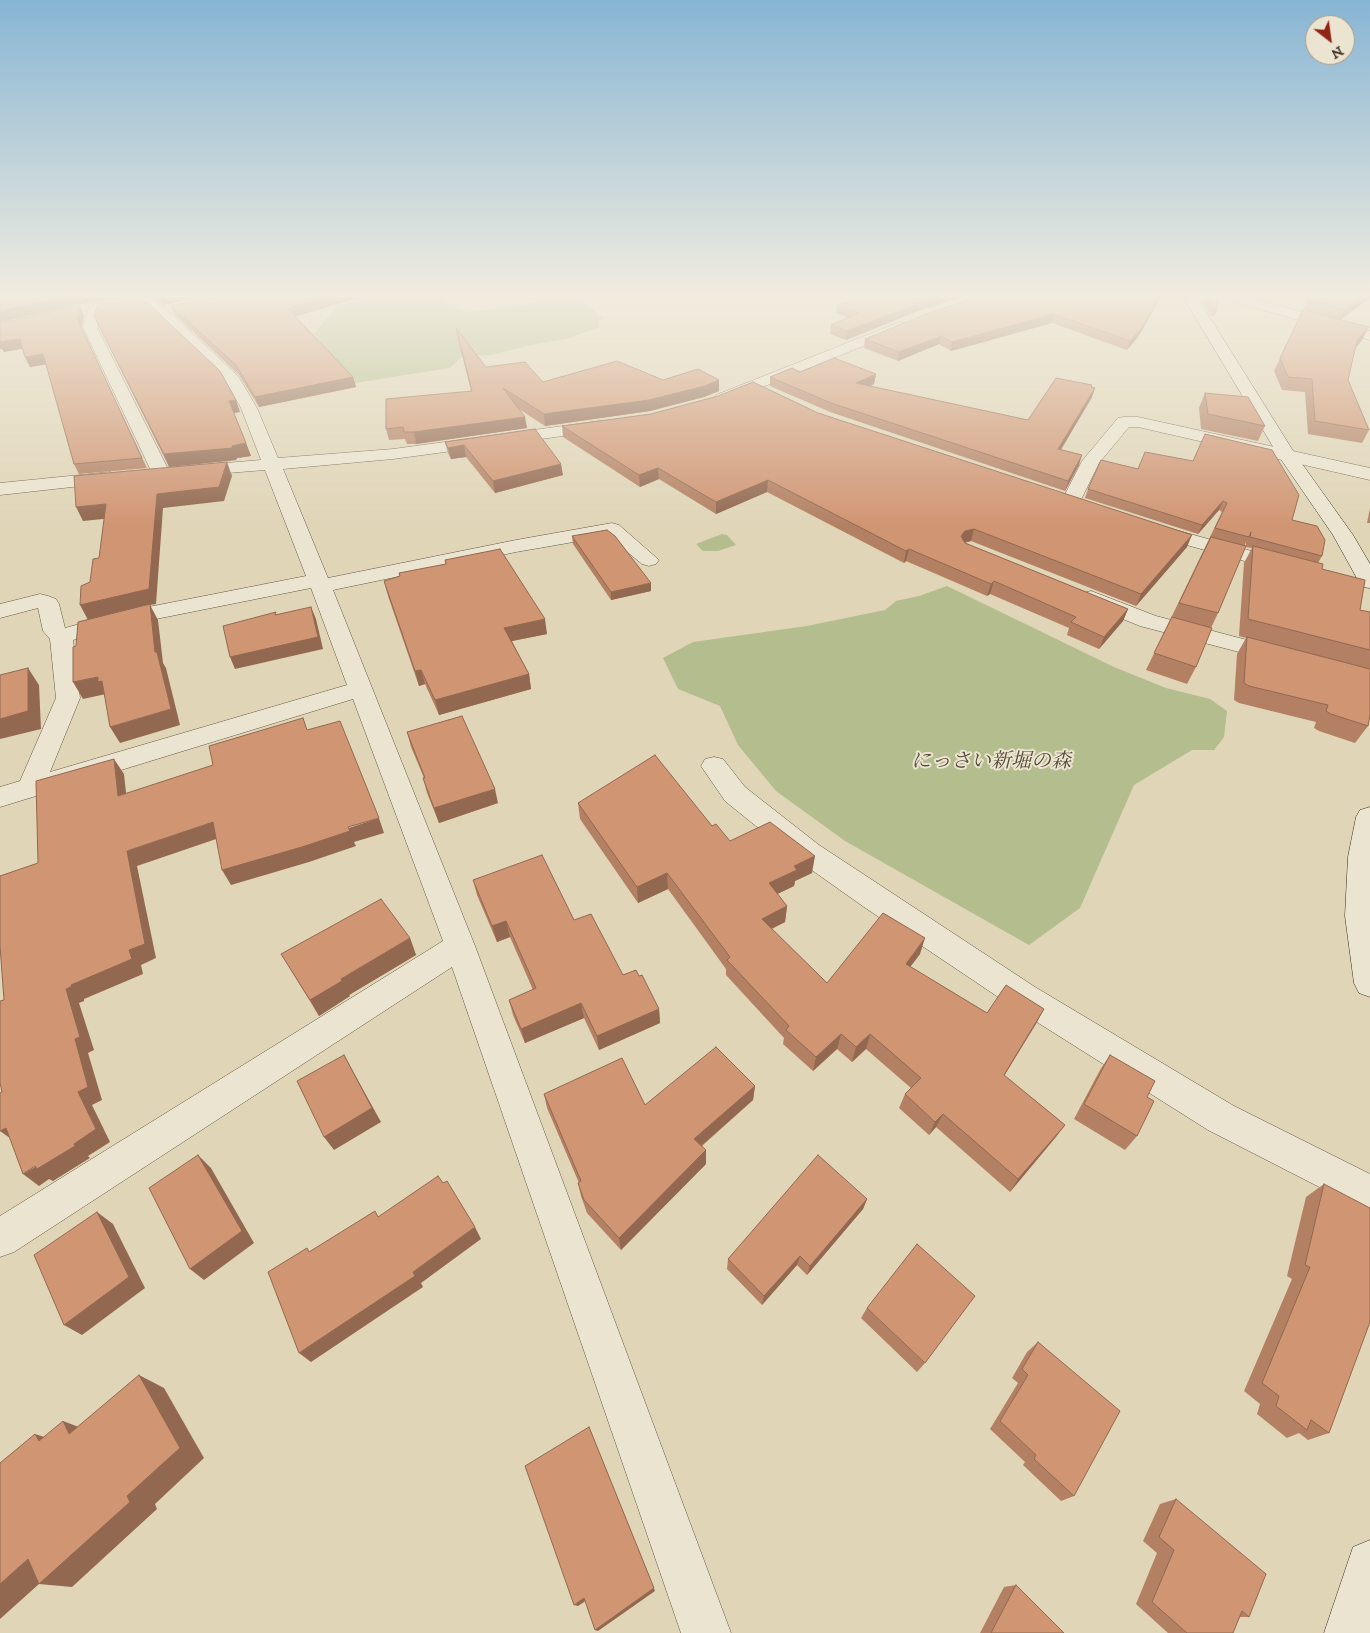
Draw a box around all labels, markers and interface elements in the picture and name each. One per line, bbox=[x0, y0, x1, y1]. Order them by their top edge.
north arrow bbox=[1305, 15, 1355, 65]
text: N bbox=[1328, 41, 1346, 63]
park label: にっさい新堀の森 bbox=[911, 751, 1071, 775]

